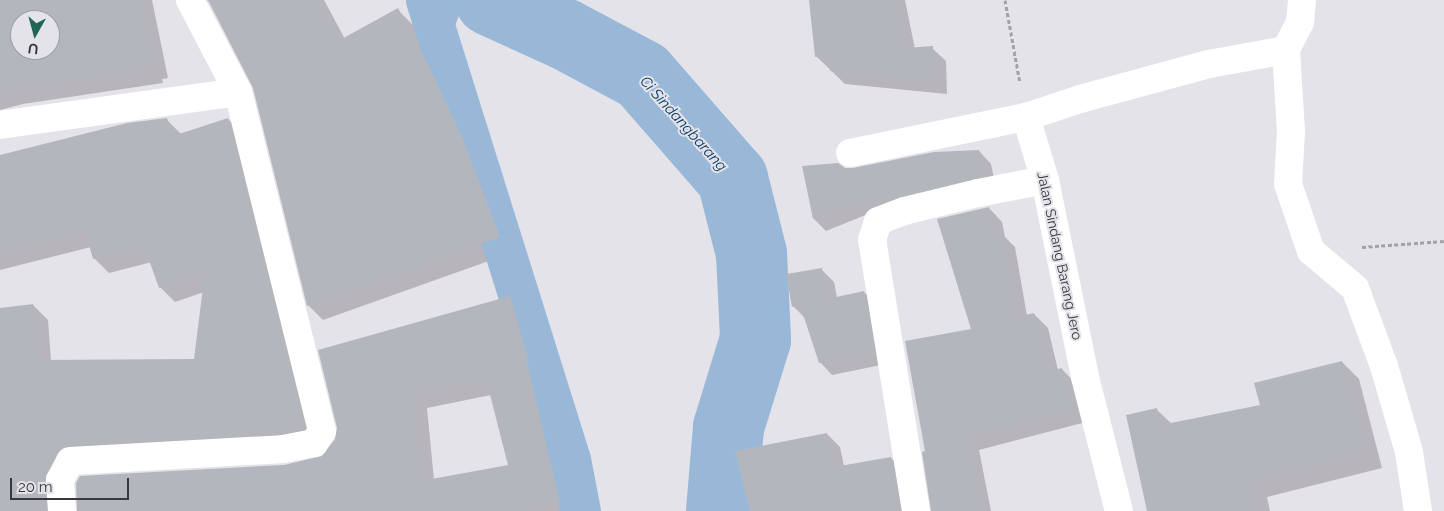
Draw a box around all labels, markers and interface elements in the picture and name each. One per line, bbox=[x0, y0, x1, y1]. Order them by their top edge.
north arrow bbox=[10, 10, 60, 60]
text: U bbox=[27, 40, 39, 57]
water label: Ci Sindangbarang bbox=[636, 73, 730, 175]
street label: Jalan Sindang Barang Jero bbox=[1034, 170, 1086, 342]
scale bar bbox=[12, 468, 131, 500]
text: 20 m bbox=[18, 478, 53, 496]

